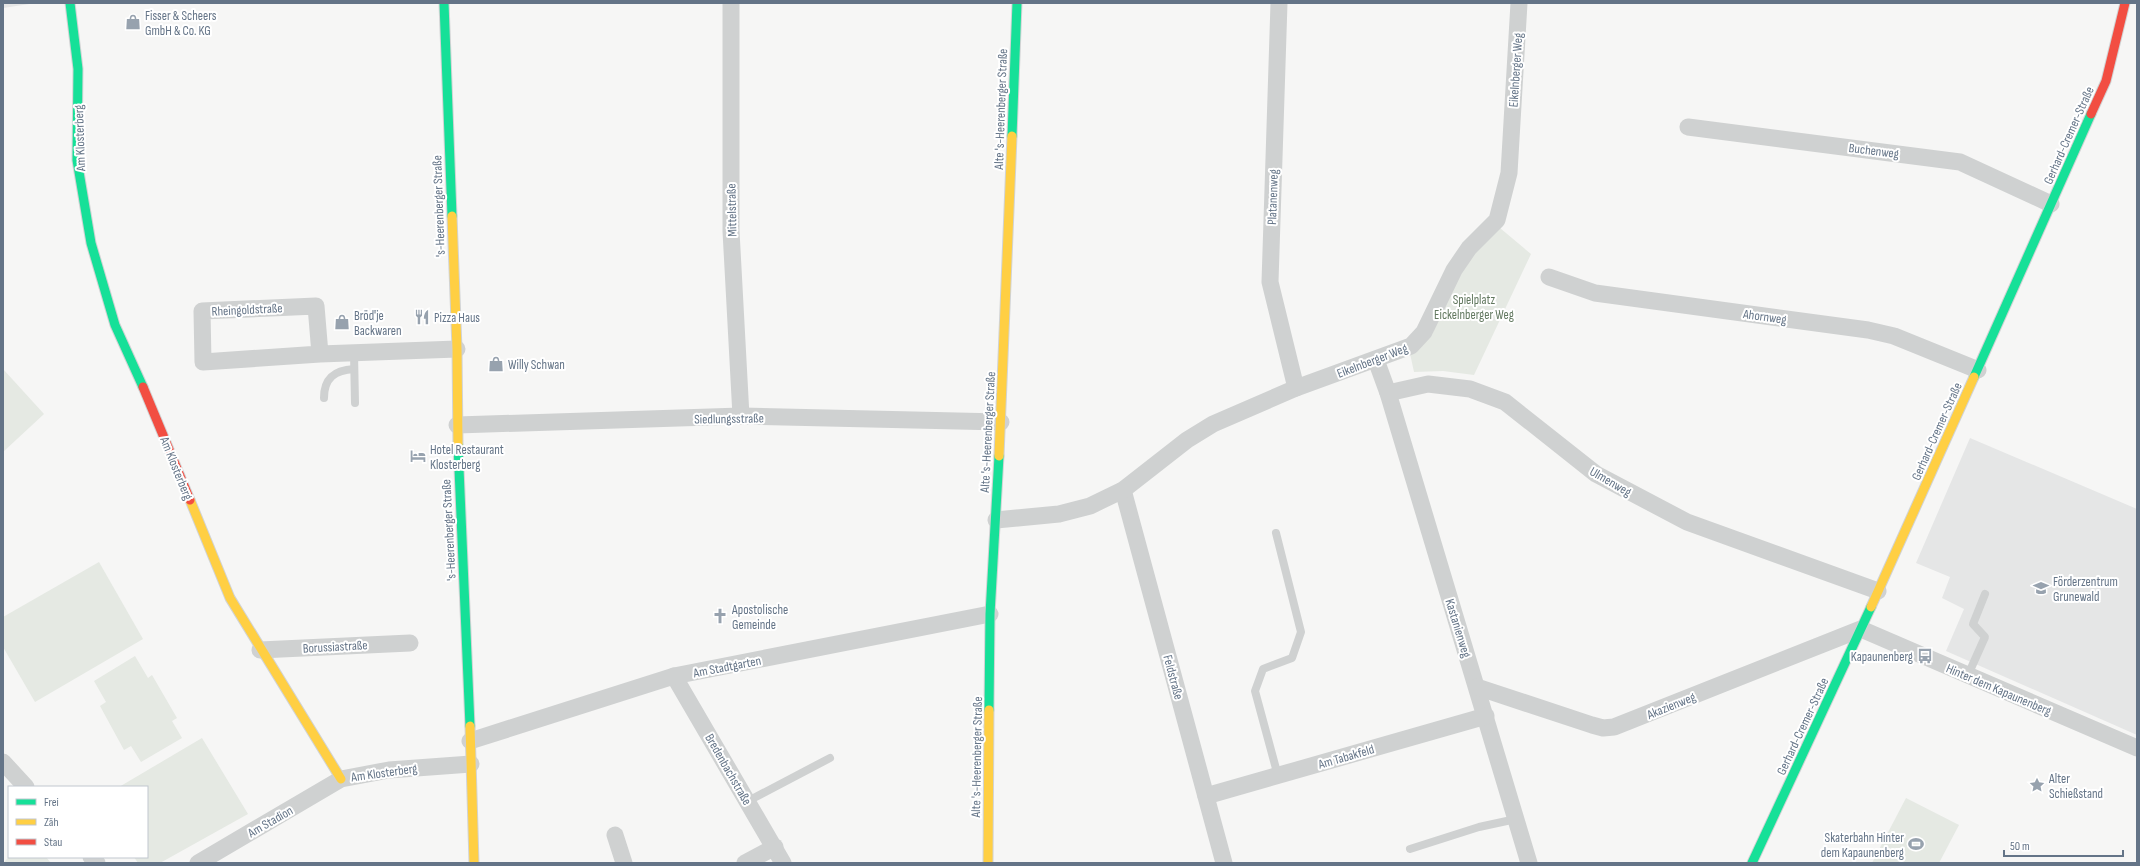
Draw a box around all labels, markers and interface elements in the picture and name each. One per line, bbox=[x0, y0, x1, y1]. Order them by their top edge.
place label: Fisser & Scheers GmbH & Co. KG bbox=[145, 8, 217, 39]
shop icon: Fisser & Scheers GmbH & Co. KG bbox=[124, 13, 142, 31]
street label: Eikelnberger Weg bbox=[1505, 32, 1527, 108]
street label: Alte 's-Heerenberger Straße bbox=[991, 48, 1011, 171]
street label: Gerhard-Cremer-Straße bbox=[2040, 84, 2098, 187]
street label: Am Klosterberg bbox=[71, 104, 89, 173]
street label: Buchenweg bbox=[1848, 140, 1900, 162]
street label: 's-Heerenberger Straße bbox=[429, 155, 449, 257]
street label: Platanenweg bbox=[1264, 169, 1282, 225]
street label: Mittelstraße bbox=[724, 183, 740, 237]
park label: Spielplatz Eickelnberger Weg bbox=[1434, 292, 1514, 323]
street label: Rheingoldstraße bbox=[211, 300, 283, 320]
street label: Ahornweg bbox=[1741, 306, 1788, 328]
place label: Bröd'je Backwaren bbox=[354, 308, 401, 339]
restaurant icon: Pizza Haus bbox=[413, 308, 431, 326]
place label: Pizza Haus bbox=[434, 310, 480, 326]
shop icon: Bröd'je Backwaren bbox=[333, 313, 351, 331]
street label: Eikelnberger Weg bbox=[1335, 340, 1410, 382]
shop icon: Willy Schwan bbox=[487, 355, 505, 373]
place label: Willy Schwan bbox=[508, 357, 565, 373]
street label: Alte 's-Heerenberger Straße bbox=[977, 371, 999, 494]
street label: Gerhard-Cremer-Straße bbox=[1908, 380, 1966, 483]
street label: Siedlungsstraße bbox=[694, 410, 764, 428]
street label: Am Klosterberg bbox=[156, 434, 196, 502]
place label: Hotel Restaurant Klosterberg bbox=[430, 442, 504, 473]
hotel icon: Hotel Restaurant Klosterberg bbox=[409, 447, 427, 465]
street label: Ulmenweg bbox=[1587, 464, 1634, 500]
street label: 's-Heerenberger Straße bbox=[438, 479, 460, 581]
place label: Förderzentrum Grunewald bbox=[2053, 574, 2118, 605]
school or university icon: Förderzentrum Grunewald bbox=[2032, 579, 2050, 597]
street label: Kastanienweg bbox=[1442, 597, 1475, 660]
place label: Apostolische Gemeinde bbox=[731, 602, 788, 633]
church icon: Apostolische Gemeinde bbox=[711, 607, 729, 625]
street label: Borussiastraße bbox=[302, 637, 368, 657]
bus stop icon: Kapaunenberg bbox=[1916, 647, 1934, 665]
place label: Kapaunenberg bbox=[1851, 649, 1913, 665]
street label: Am Stadtgarten bbox=[691, 653, 762, 682]
street label: Feldstraße bbox=[1159, 653, 1187, 701]
street label: Hinter dem Kapaunenberg bbox=[1944, 661, 2054, 719]
street label: Gerhard-Cremer-Straße bbox=[1773, 675, 1832, 778]
street label: Akazienweg bbox=[1644, 689, 1698, 723]
street label: Alte 's-Heerenberger Straße bbox=[968, 696, 986, 819]
street label: Bredenbachstraße bbox=[701, 731, 755, 808]
street label: Am Tabakfeld bbox=[1315, 741, 1376, 773]
street label: Am Klosterberg bbox=[349, 760, 418, 786]
place label: Alter Schießstand bbox=[2048, 771, 2103, 802]
place icon: Alter Schießstand bbox=[2028, 776, 2046, 794]
legend bbox=[8, 786, 148, 858]
text: Frei bbox=[44, 795, 59, 810]
street label: Am Stadion bbox=[244, 803, 296, 842]
text: Zäh bbox=[44, 815, 59, 830]
place label: Skaterbahn Hinter dem Kapaunenberg bbox=[1821, 830, 1904, 861]
scale bar bbox=[2004, 832, 2123, 858]
text: Stau bbox=[44, 835, 62, 850]
sports icon: Skaterbahn Hinter dem Kapaunenberg bbox=[1907, 835, 1925, 853]
text: 50 m bbox=[2010, 839, 2030, 854]

